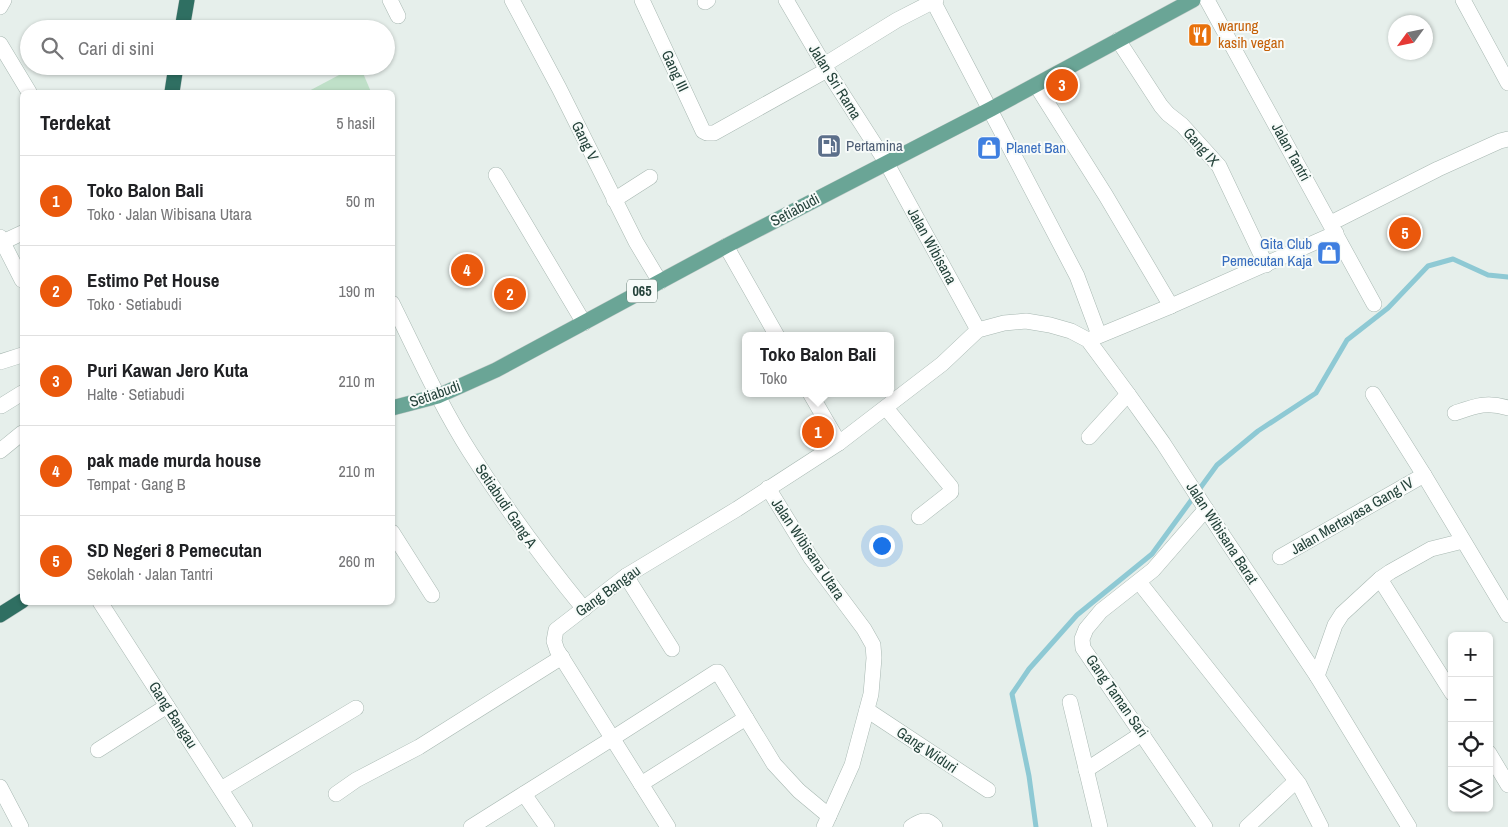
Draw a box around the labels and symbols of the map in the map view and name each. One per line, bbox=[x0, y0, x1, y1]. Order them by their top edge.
place label: warung kasih vegan bbox=[1218, 15, 1284, 53]
north arrow bbox=[1388, 15, 1433, 60]
restaurant icon: warung kasih vegan bbox=[1187, 22, 1213, 48]
street label: Jalan Sri Rama bbox=[804, 40, 867, 123]
street label: Gang III bbox=[657, 47, 694, 95]
pin: 3 bbox=[1046, 66, 1078, 104]
street label: Gang V bbox=[567, 117, 604, 165]
street label: Jalan Tantri bbox=[1267, 119, 1316, 185]
street label: Gang IX bbox=[1179, 123, 1225, 171]
fuel station icon: Pertamina bbox=[816, 133, 842, 159]
place label: Pertamina bbox=[846, 135, 903, 156]
shop icon: Planet Ban bbox=[976, 135, 1002, 161]
place label: Planet Ban bbox=[1006, 137, 1066, 158]
street label: Setiabudi bbox=[767, 188, 823, 231]
street label: Jalan Wibisana bbox=[903, 204, 962, 288]
pin: 5 bbox=[1389, 214, 1421, 252]
place label: Gita Club Pemecutan Kaja bbox=[1222, 233, 1312, 271]
shop icon: Gita Club Pemecutan Kaja bbox=[1316, 240, 1342, 266]
pin: 4 bbox=[451, 251, 483, 289]
pin: 2 bbox=[494, 275, 526, 313]
road number: 065 bbox=[627, 280, 657, 302]
street label: Setiabudi bbox=[407, 375, 463, 412]
pin: 1 bbox=[802, 413, 834, 451]
street label: Setiabudi Gang A bbox=[471, 460, 543, 553]
street label: Jalan Mertayasa Gang IV bbox=[1286, 471, 1418, 559]
street label: Jalan Wibisana Barat bbox=[1182, 478, 1264, 588]
street label: Jalan Wibisana Utara bbox=[767, 494, 850, 604]
your location bbox=[869, 533, 895, 559]
street label: Gang Bangau bbox=[571, 560, 645, 621]
street label: Gang Taman Sari bbox=[1081, 650, 1154, 741]
street label: Gang Bangau bbox=[144, 677, 203, 752]
street label: Gang Widuri bbox=[892, 721, 962, 778]

